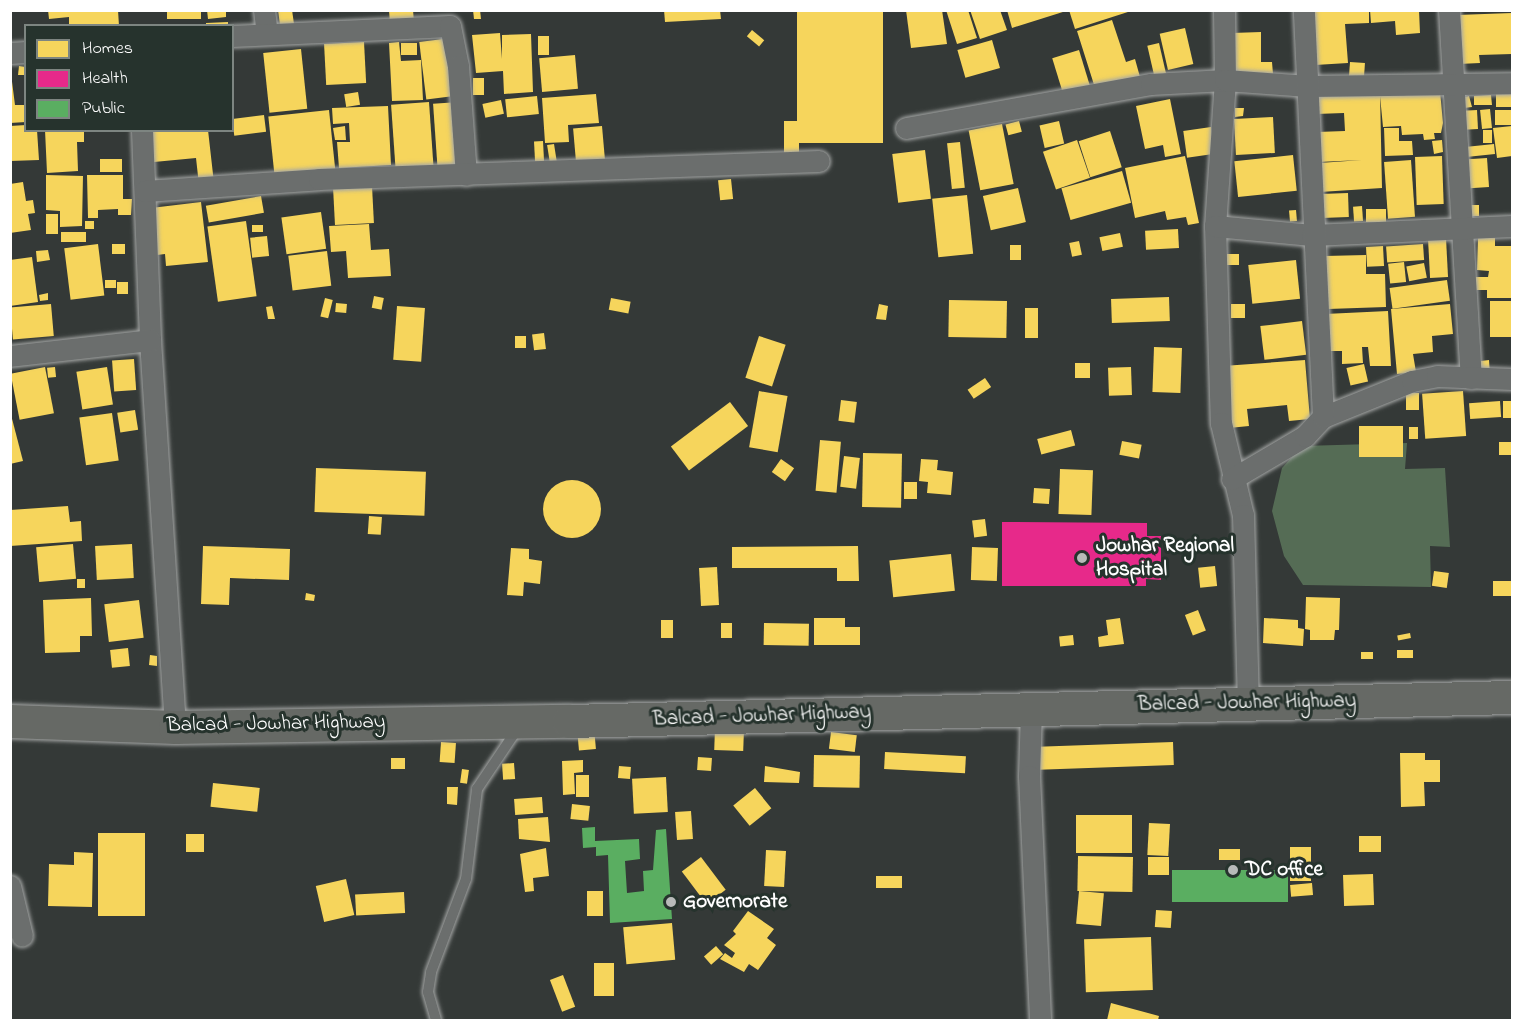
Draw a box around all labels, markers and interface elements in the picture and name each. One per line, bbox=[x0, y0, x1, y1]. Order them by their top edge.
legend bbox=[24, 24, 234, 132]
text: Homes bbox=[82, 36, 133, 62]
text: Health bbox=[82, 66, 128, 92]
text: Public bbox=[82, 96, 125, 122]
place label: Jowhar Regional Hospital bbox=[1096, 533, 1234, 583]
marker: Jowhar Regional Hospital bbox=[1073, 549, 1091, 567]
street label: Balcad - Jowhar Highway bbox=[1137, 688, 1357, 718]
street label: Balcad - Jowhar Highway bbox=[652, 700, 872, 732]
street label: Balcad - Jowhar Highway bbox=[166, 709, 386, 739]
place label: DC office bbox=[1245, 857, 1323, 883]
marker: DC office bbox=[1226, 863, 1240, 877]
place label: Governorate bbox=[683, 889, 787, 915]
marker: Governorate bbox=[664, 895, 678, 909]

